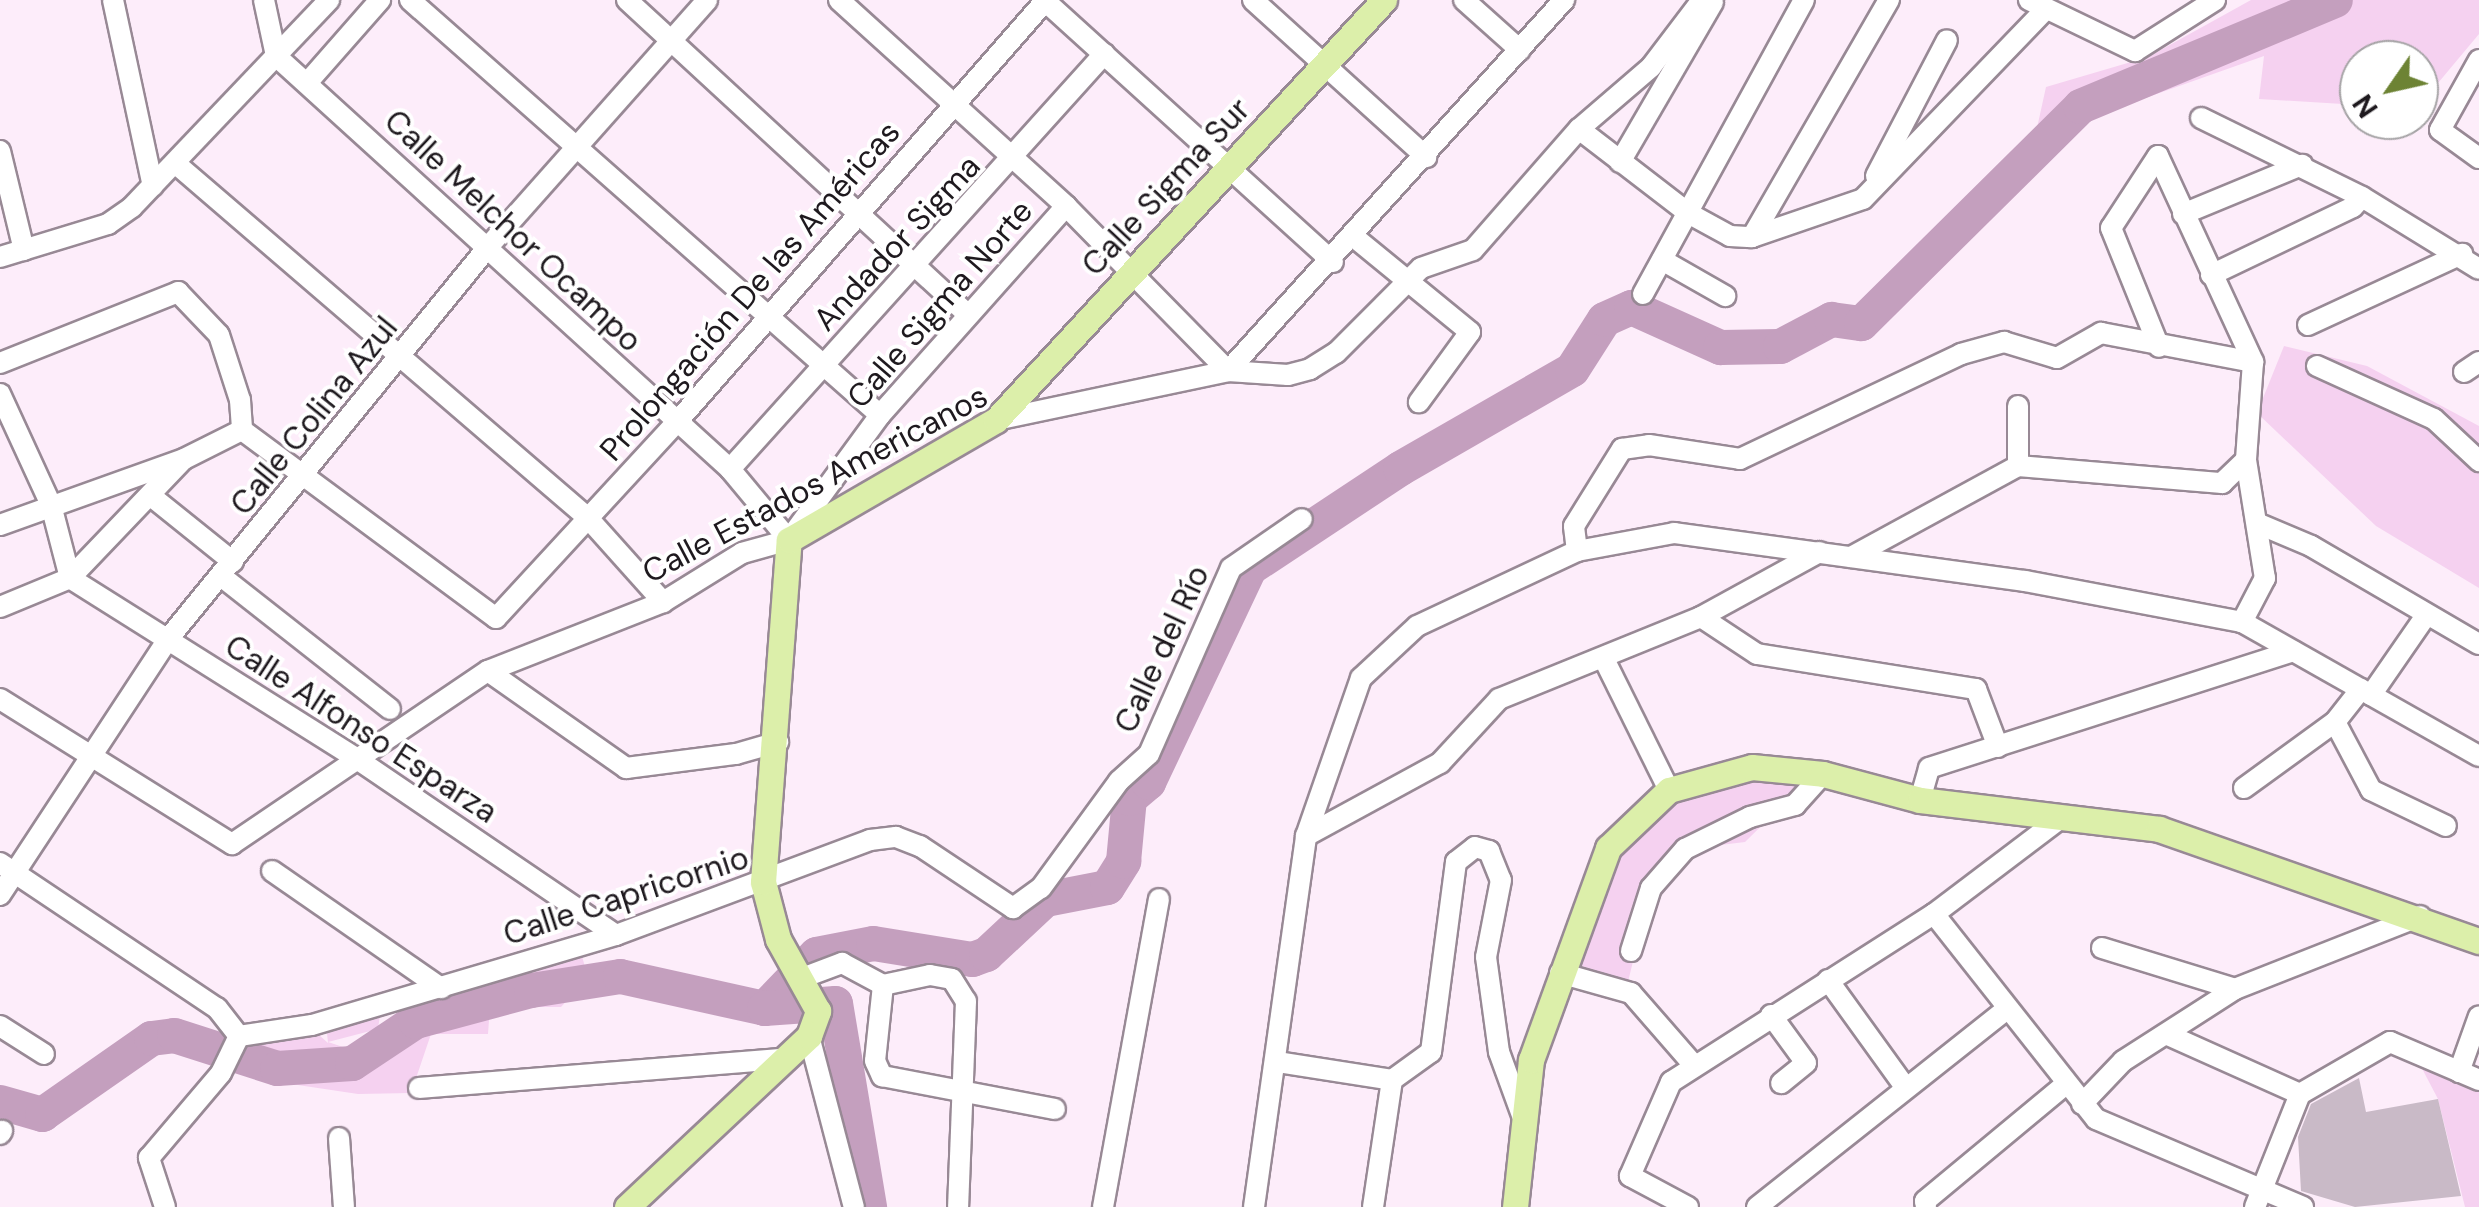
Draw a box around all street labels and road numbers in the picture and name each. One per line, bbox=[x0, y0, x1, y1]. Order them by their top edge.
street label: Calle Sigma Sur bbox=[1074, 90, 1258, 284]
street label: Calle Melchor Ocampo bbox=[376, 102, 650, 360]
street label: Prolongación De las Américas bbox=[592, 113, 908, 469]
street label: Andador Sigma bbox=[806, 147, 988, 339]
street label: Calle Sigma Norte bbox=[839, 192, 1041, 416]
street label: Calle Colina Azul bbox=[222, 309, 406, 523]
street label: Calle Estados Americanos bbox=[636, 377, 994, 591]
street label: Calle del Río bbox=[1106, 559, 1218, 739]
street label: Calle Alfonso Esparza bbox=[218, 627, 504, 831]
street label: Calle Capricornio bbox=[499, 838, 753, 954]

